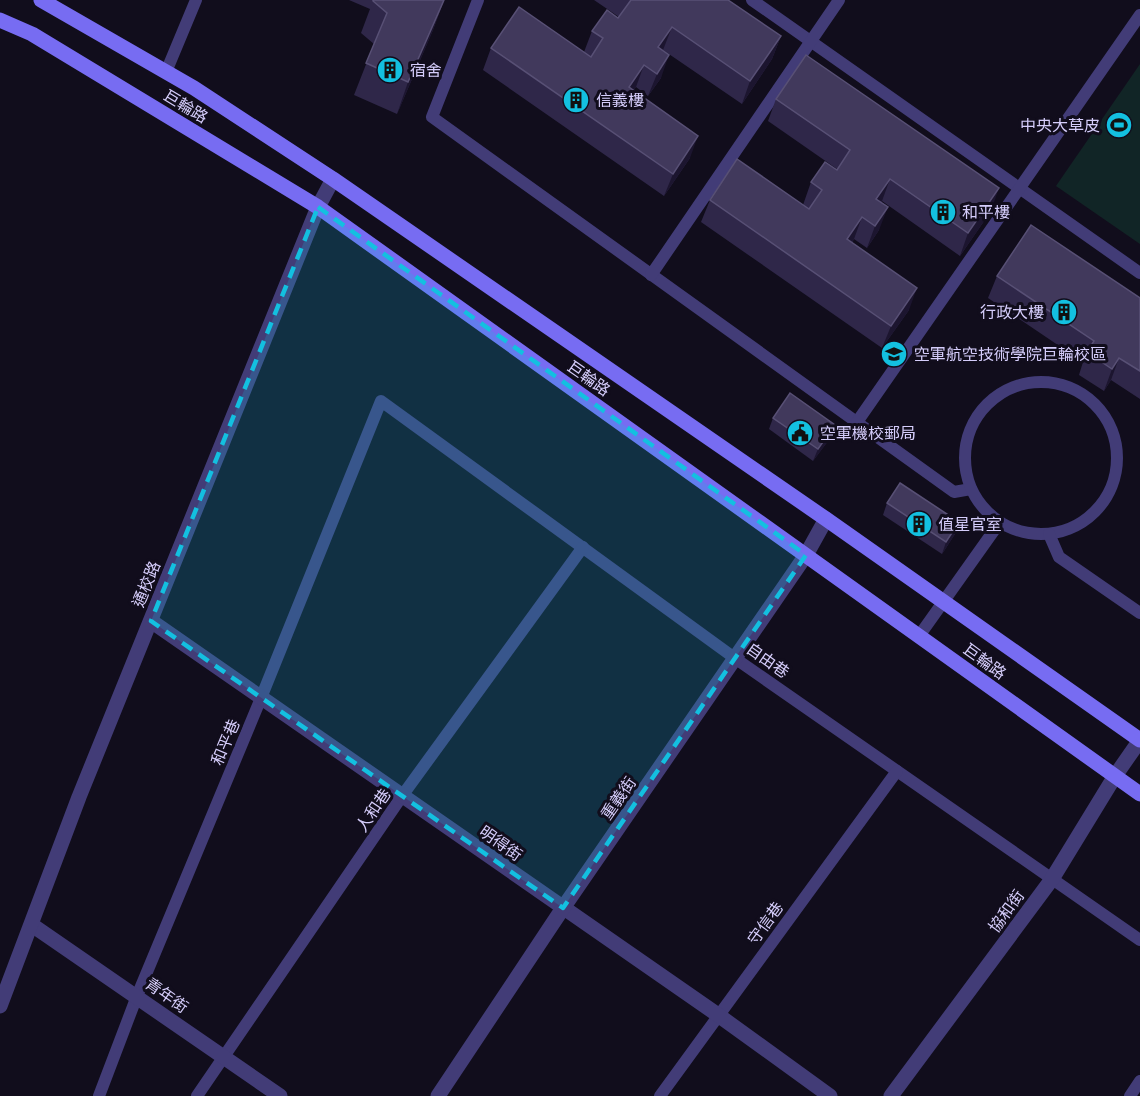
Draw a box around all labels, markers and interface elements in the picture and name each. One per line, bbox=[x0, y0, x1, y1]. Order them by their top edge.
building icon: 宿舍 bbox=[375, 55, 405, 85]
place label: 宿舍 bbox=[410, 61, 442, 80]
building icon: 信義樓 bbox=[561, 85, 591, 115]
street label: 巨輪路 bbox=[160, 86, 211, 127]
place label: 信義樓 bbox=[596, 91, 644, 110]
sports icon: 中央大草皮 bbox=[1104, 110, 1134, 140]
place label: 中央大草皮 bbox=[1020, 116, 1100, 135]
building icon: 和平樓 bbox=[928, 197, 958, 227]
place label: 和平樓 bbox=[962, 203, 1010, 222]
building icon: 行政大樓 bbox=[1049, 297, 1079, 327]
place label: 行政大樓 bbox=[980, 303, 1044, 322]
school or university icon: 空軍航空技術學院巨輪校區 bbox=[879, 339, 909, 369]
place label: 空軍航空技術學院巨輪校區 bbox=[914, 345, 1106, 364]
street label: 巨輪路 bbox=[564, 357, 614, 400]
public building icon: 空軍機校郵局 bbox=[785, 418, 815, 448]
place label: 空軍機校郵局 bbox=[820, 424, 916, 443]
building icon: 值星官室 bbox=[904, 509, 934, 539]
place label: 值星官室 bbox=[938, 515, 1002, 534]
street label: 通校路 bbox=[129, 558, 164, 610]
street label: 自由巷 bbox=[743, 639, 793, 682]
street label: 巨輪路 bbox=[960, 640, 1010, 683]
street label: 和平巷 bbox=[207, 716, 244, 768]
street label: 重義街 bbox=[597, 773, 640, 823]
street label: 人和巷 bbox=[352, 785, 395, 835]
street label: 明得街 bbox=[476, 822, 526, 865]
street label: 協和街 bbox=[985, 886, 1028, 936]
street label: 守信巷 bbox=[744, 898, 787, 948]
street label: 青年街 bbox=[142, 974, 192, 1017]

